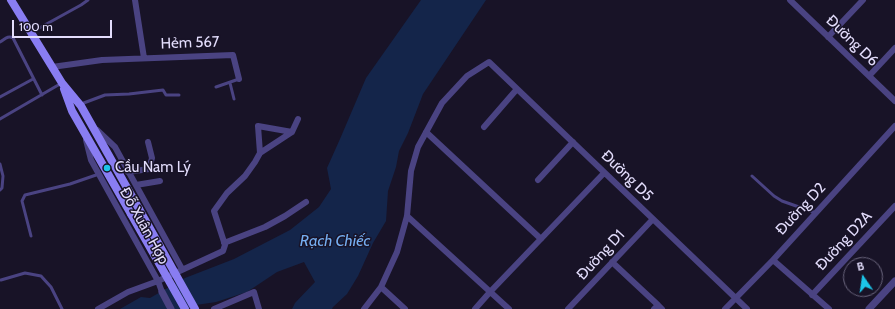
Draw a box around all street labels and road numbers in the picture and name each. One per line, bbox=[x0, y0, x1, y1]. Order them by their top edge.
street label: Đường D6 bbox=[822, 12, 882, 70]
street label: Hẻm 567 bbox=[160, 33, 220, 53]
street label: Đường D5 bbox=[597, 147, 657, 205]
street label: Đường D2 bbox=[772, 179, 830, 239]
street label: Đỗ Xuân Hợp bbox=[116, 185, 172, 267]
street label: Đường D2A bbox=[812, 208, 876, 274]
street label: Đường D1 bbox=[573, 226, 629, 284]

